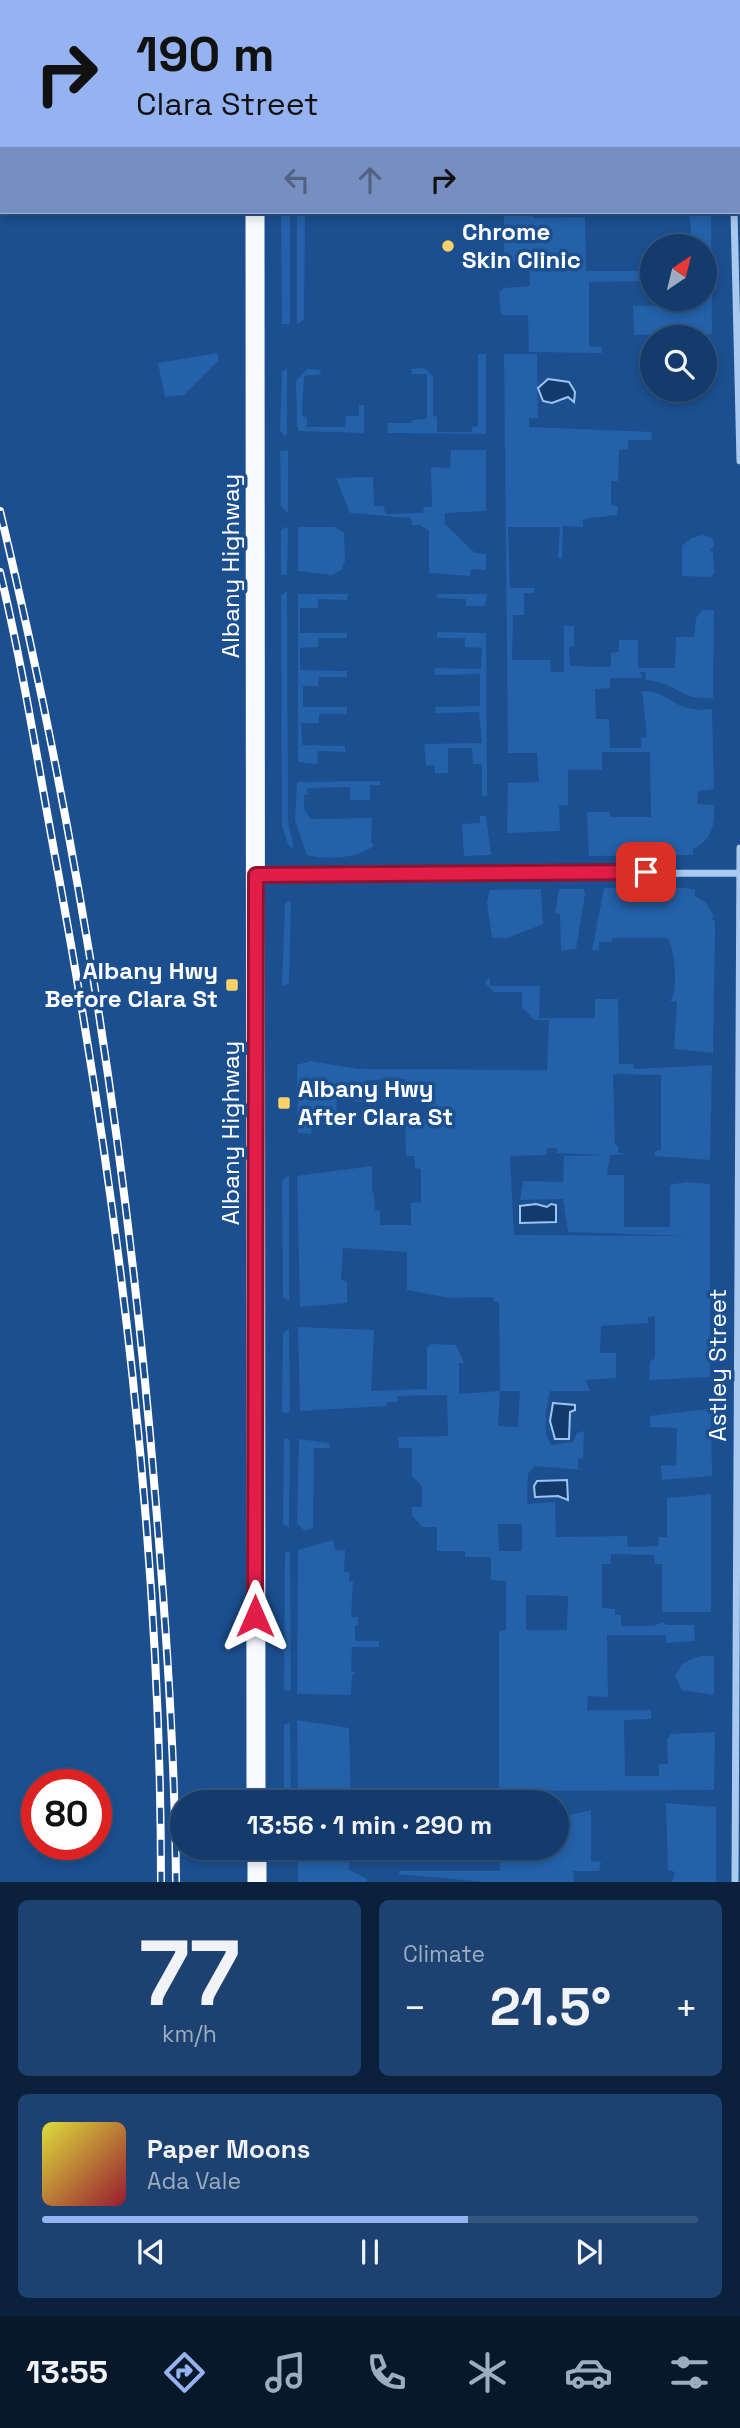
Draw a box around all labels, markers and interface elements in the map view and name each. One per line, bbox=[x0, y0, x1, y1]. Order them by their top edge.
text: 190 m bbox=[136, 23, 274, 85]
icon: right bbox=[21, 28, 112, 119]
text: Clara Street bbox=[136, 84, 319, 124]
icon: left bbox=[278, 161, 316, 199]
icon: ahead bbox=[351, 161, 389, 199]
icon: right bbox=[424, 161, 462, 199]
place label: Chrome Skin Clinic bbox=[462, 216, 581, 275]
north arrow bbox=[640, 234, 718, 312]
map controls bbox=[640, 234, 717, 402]
marker: Chrome Skin Clinic bbox=[440, 238, 456, 254]
button: search bbox=[640, 325, 717, 402]
street label: Albany Highway bbox=[215, 474, 246, 658]
pin bbox=[616, 842, 676, 902]
icon: arrive bbox=[627, 853, 665, 891]
place label: Albany Hwy Before Clara St bbox=[44, 955, 218, 1014]
marker: Albany Hwy Before Clara St bbox=[224, 977, 240, 993]
street label: Albany Highway bbox=[215, 1041, 246, 1225]
place label: Albany Hwy After Clara St bbox=[298, 1073, 453, 1132]
marker: Albany Hwy After Clara St bbox=[276, 1095, 292, 1111]
street label: Astley Street bbox=[702, 1289, 733, 1441]
position arrow bbox=[218, 1579, 292, 1653]
speed limit sign: 80 bbox=[21, 1769, 112, 1860]
text: 13:56 · 1 min · 290 m bbox=[247, 1808, 492, 1842]
text: 77 bbox=[139, 1915, 240, 2032]
text: Climate bbox=[403, 1939, 485, 1969]
text: 21.5° bbox=[490, 1974, 611, 2040]
text: − bbox=[403, 1984, 427, 2032]
text: + bbox=[674, 1984, 698, 2032]
text: km/h bbox=[162, 2019, 217, 2049]
text: Paper Moons bbox=[147, 2132, 310, 2166]
text: Ada Vale bbox=[147, 2166, 241, 2196]
icon: previous bbox=[132, 2233, 170, 2271]
icon: pause bbox=[351, 2233, 389, 2271]
icon: next bbox=[570, 2233, 608, 2271]
icon: directions bbox=[160, 2348, 209, 2397]
icon: music bbox=[261, 2348, 310, 2397]
icon: phone bbox=[362, 2348, 411, 2397]
icon: climate bbox=[463, 2348, 512, 2397]
icon: car bbox=[564, 2348, 613, 2397]
icon: filters bbox=[665, 2348, 714, 2397]
text: 13:55 bbox=[26, 2352, 108, 2392]

